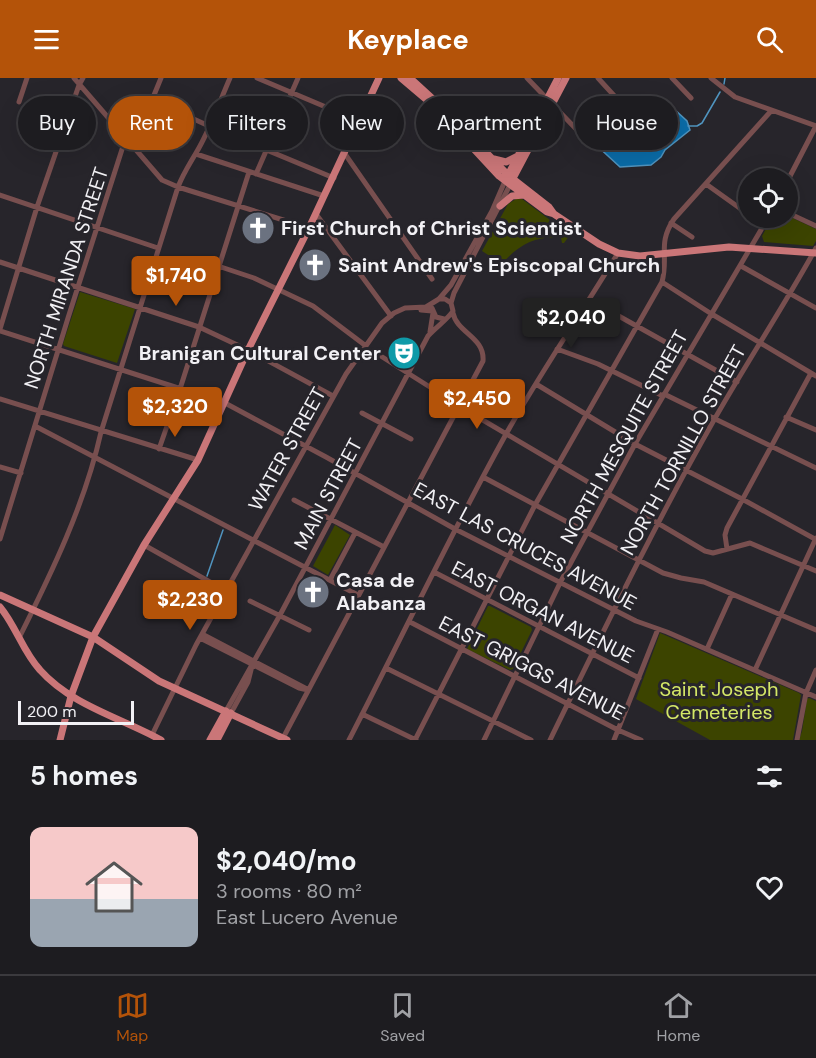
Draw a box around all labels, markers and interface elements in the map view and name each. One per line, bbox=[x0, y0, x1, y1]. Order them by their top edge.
text: Keyplace bbox=[347, 22, 469, 57]
icon: menu bbox=[30, 23, 63, 56]
icon: search bbox=[753, 23, 786, 56]
chip: Buy bbox=[18, 96, 96, 150]
chip: Rent bbox=[108, 96, 194, 150]
chip: Filters bbox=[206, 96, 308, 150]
chip: New bbox=[320, 96, 404, 150]
chip: Apartment bbox=[416, 96, 563, 150]
chip: House bbox=[575, 96, 678, 150]
street label: NORTH MIRANDA STREET bbox=[18, 164, 114, 392]
map controls bbox=[738, 168, 798, 228]
button: locate bbox=[738, 168, 798, 228]
church icon: First Church of Christ Scientist bbox=[240, 210, 276, 246]
place label: First Church of Christ Scientist bbox=[281, 215, 582, 241]
church icon: Saint Andrew's Episcopal Church bbox=[297, 247, 333, 283]
place label: Saint Andrew's Episcopal Church bbox=[338, 252, 660, 278]
pin: $1,740 bbox=[127, 256, 225, 307]
text: $1,740 bbox=[145, 262, 207, 288]
pin: $2,040 bbox=[522, 298, 620, 349]
text: $2,040 bbox=[536, 304, 606, 330]
street label: NORTH MESQUITE STREET bbox=[554, 326, 694, 548]
theatre icon: Branigan Cultural Center bbox=[386, 335, 422, 371]
place label: Branigan Cultural Center bbox=[139, 340, 381, 366]
street label: NORTH TORNILLO STREET bbox=[614, 340, 752, 560]
pin: $2,450 bbox=[428, 379, 526, 430]
street label: WATER STREET bbox=[242, 383, 332, 515]
text: $2,450 bbox=[443, 385, 511, 411]
pin: $2,320 bbox=[126, 387, 224, 438]
text: $2,320 bbox=[142, 393, 208, 419]
street label: MAIN STREET bbox=[288, 434, 368, 554]
street label: EAST LAS CRUCES AVENUE bbox=[409, 476, 641, 616]
street label: EAST ORGAN AVENUE bbox=[447, 555, 639, 669]
place label: Casa de Alabanza bbox=[336, 567, 426, 616]
church icon: Casa de Alabanza bbox=[295, 574, 331, 610]
pin: $2,230 bbox=[141, 580, 239, 631]
text: $2,230 bbox=[157, 586, 223, 612]
street label: EAST GRIGGS AVENUE bbox=[435, 610, 629, 726]
park label: Saint Joseph Cemeteries bbox=[659, 676, 779, 725]
scale bar bbox=[18, 698, 134, 726]
text: 200 m bbox=[27, 701, 76, 722]
text: 5 homes bbox=[30, 759, 138, 793]
icon: filters bbox=[753, 760, 786, 793]
text: $2,040/mo bbox=[216, 844, 357, 878]
icon: home bbox=[78, 851, 150, 923]
icon: heart bbox=[753, 871, 786, 904]
text: 3 rooms · 80 m² bbox=[216, 878, 362, 904]
text: East Lucero Avenue bbox=[216, 904, 398, 930]
tab: Map bbox=[116, 989, 149, 1046]
tab: Saved bbox=[380, 989, 425, 1046]
tab: Home bbox=[657, 989, 700, 1046]

